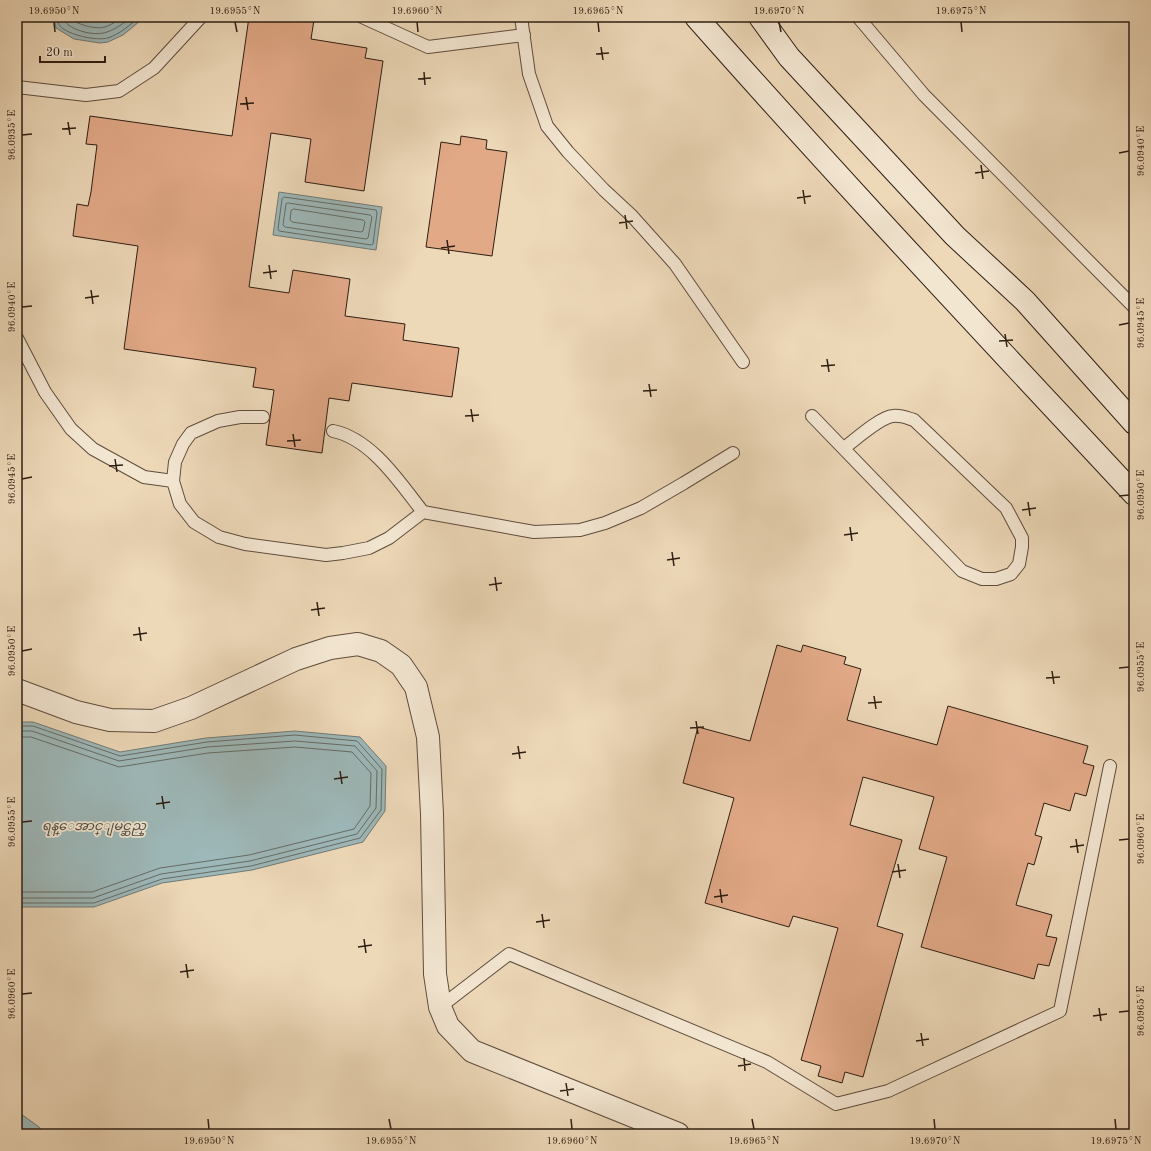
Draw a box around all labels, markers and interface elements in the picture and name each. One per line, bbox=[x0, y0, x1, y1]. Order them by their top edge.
text: 19.6950°N bbox=[28, 6, 80, 16]
text: 19.6955°N bbox=[209, 6, 261, 16]
text: 19.6960°N bbox=[391, 6, 443, 16]
text: 19.6965°N bbox=[572, 6, 624, 16]
text: 19.6970°N bbox=[753, 6, 805, 16]
text: 19.6975°N bbox=[935, 6, 987, 16]
scale bar bbox=[40, 38, 105, 64]
text: 20 m bbox=[46, 47, 73, 59]
text: 96.0935°E bbox=[7, 110, 17, 160]
text: 96.0940°E bbox=[1136, 126, 1146, 176]
text: 96.0940°E bbox=[7, 282, 17, 332]
text: 96.0945°E bbox=[1136, 298, 1146, 348]
text: 96.0945°E bbox=[7, 454, 17, 504]
text: 96.0950°E bbox=[1136, 470, 1146, 520]
text: 96.0950°E bbox=[7, 626, 17, 676]
text: 96.0955°E bbox=[1136, 642, 1146, 692]
text: 96.0955°E bbox=[7, 797, 17, 847]
text: 96.0960°E bbox=[1136, 814, 1146, 864]
water label: ရန္ေအာင္ျမင္ဆည္ bbox=[42, 820, 147, 837]
text: 96.0960°E bbox=[7, 969, 17, 1019]
text: 96.0965°E bbox=[1136, 986, 1146, 1036]
text: 19.6950°N bbox=[183, 1136, 235, 1146]
text: 19.6955°N bbox=[365, 1136, 417, 1146]
text: 19.6960°N bbox=[546, 1136, 598, 1146]
text: 19.6965°N bbox=[728, 1136, 780, 1146]
text: 19.6970°N bbox=[909, 1136, 961, 1146]
text: 19.6975°N bbox=[1090, 1136, 1142, 1146]

